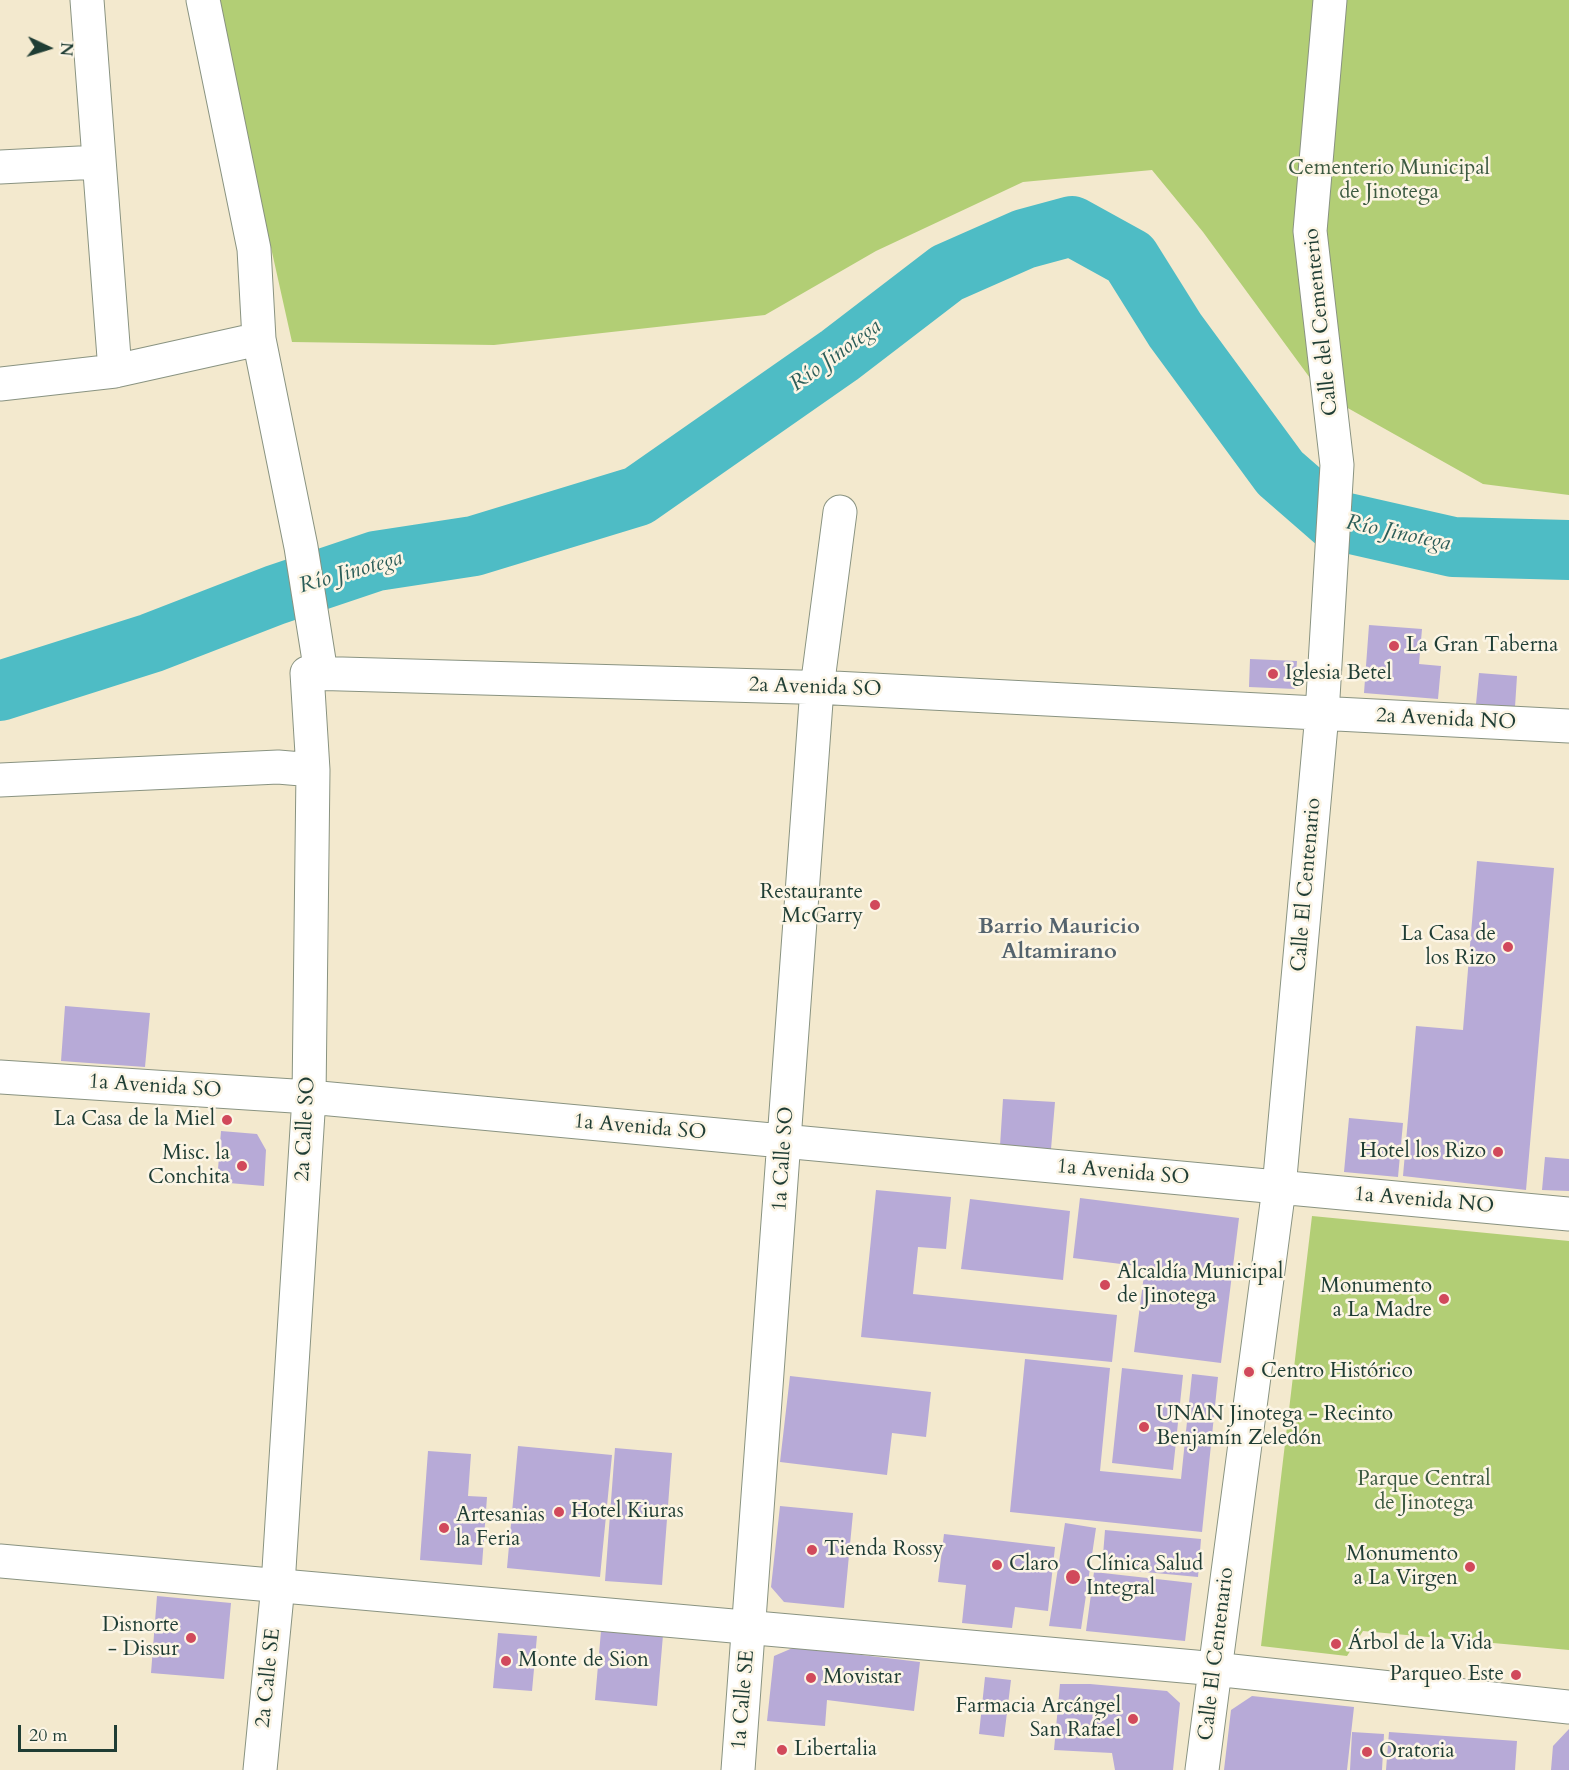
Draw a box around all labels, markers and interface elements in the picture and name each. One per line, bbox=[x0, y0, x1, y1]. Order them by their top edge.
north arrow bbox=[18, 18, 78, 78]
text: N bbox=[54, 42, 77, 57]
park label: Cementerio Municipal de Jinotega bbox=[1288, 156, 1490, 206]
street label: Calle del Cementerio bbox=[1300, 227, 1344, 417]
water label: Río Jinotega bbox=[785, 314, 887, 398]
water label: Río Jinotega bbox=[1343, 510, 1453, 558]
water label: Río Jinotega bbox=[296, 546, 406, 600]
place label: La Gran Taberna bbox=[1406, 633, 1558, 659]
marker: La Gran Taberna bbox=[1387, 639, 1401, 653]
place label: Iglesia Betel bbox=[1285, 661, 1392, 687]
marker: Iglesia Betel bbox=[1266, 667, 1280, 681]
street label: 2a Avenida SO bbox=[748, 673, 882, 703]
street label: 2a Avenida NO bbox=[1375, 704, 1517, 736]
street label: Calle El Centenario bbox=[1287, 797, 1327, 973]
place label: Restaurante McGarry bbox=[760, 880, 863, 930]
marker: Restaurante McGarry bbox=[868, 898, 882, 912]
district label: Barrio Mauricio Altamirano bbox=[978, 915, 1140, 966]
place label: La Casa de los Rizo bbox=[1401, 922, 1496, 972]
marker: La Casa de los Rizo bbox=[1501, 940, 1515, 954]
street label: 1a Avenida SO bbox=[88, 1070, 222, 1104]
street label: 2a Calle SO bbox=[291, 1076, 321, 1182]
street label: 1a Calle SO bbox=[768, 1106, 800, 1212]
place label: La Casa de la Miel bbox=[54, 1107, 215, 1133]
street label: 1a Avenida SO bbox=[573, 1110, 707, 1146]
marker: La Casa de la Miel bbox=[220, 1113, 234, 1127]
place label: Hotel los Rizo bbox=[1359, 1139, 1486, 1165]
place label: Misc. la Conchita bbox=[148, 1141, 230, 1191]
marker: Hotel los Rizo bbox=[1491, 1145, 1505, 1159]
street label: 1a Avenida SO bbox=[1056, 1155, 1190, 1191]
marker: Misc. la Conchita bbox=[235, 1159, 249, 1173]
street label: 1a Avenida NO bbox=[1353, 1182, 1495, 1220]
place label: Alcaldía Municipal de Jinotega bbox=[1117, 1260, 1283, 1310]
place label: Monumento a La Madre bbox=[1320, 1274, 1432, 1324]
marker: Alcaldía Municipal de Jinotega bbox=[1098, 1278, 1112, 1292]
marker: Monumento a La Madre bbox=[1437, 1292, 1451, 1306]
place label: Centro Histórico bbox=[1261, 1359, 1413, 1385]
marker: Centro Histórico bbox=[1242, 1365, 1256, 1379]
place label: UNAN Jinotega - Recinto Benjamín Zeledón bbox=[1156, 1402, 1393, 1452]
marker: UNAN Jinotega - Recinto Benjamín Zeledón bbox=[1137, 1420, 1151, 1434]
park label: Parque Central de Jinotega bbox=[1357, 1467, 1491, 1517]
place label: Hotel Kiuras bbox=[571, 1499, 684, 1525]
place label: Artesanias la Feria bbox=[456, 1503, 545, 1553]
marker: Hotel Kiuras bbox=[552, 1505, 566, 1519]
marker: Artesanias la Feria bbox=[437, 1521, 451, 1535]
place label: Tienda Rossy bbox=[824, 1537, 944, 1563]
place label: Monumento a La Virgen bbox=[1346, 1542, 1458, 1592]
marker: Tienda Rossy bbox=[805, 1543, 819, 1557]
place label: Claro bbox=[1009, 1552, 1058, 1578]
place label: Clínica Salud Integral bbox=[1086, 1552, 1203, 1602]
marker: Claro bbox=[990, 1558, 1004, 1572]
marker: Monumento a La Virgen bbox=[1463, 1560, 1477, 1574]
street label: Calle El Centenario bbox=[1194, 1566, 1240, 1742]
marker: Clínica Salud Integral bbox=[1064, 1568, 1082, 1586]
place label: Disnorte - Dissur bbox=[102, 1613, 179, 1663]
street label: 2a Calle SE bbox=[251, 1627, 287, 1729]
marker: Disnorte - Dissur bbox=[184, 1631, 198, 1645]
place label: Árbol de la Vida bbox=[1348, 1631, 1492, 1657]
marker: Árbol de la Vida bbox=[1329, 1637, 1343, 1651]
place label: Monte de Sion bbox=[518, 1648, 649, 1674]
street label: 1a Calle SE bbox=[727, 1649, 761, 1751]
marker: Monte de Sion bbox=[499, 1654, 513, 1668]
place label: Parqueo Este bbox=[1389, 1662, 1504, 1688]
place label: Movistar bbox=[823, 1665, 901, 1691]
marker: Parqueo Este bbox=[1509, 1668, 1523, 1682]
marker: Movistar bbox=[804, 1671, 818, 1685]
place label: Farmacia Arcángel San Rafael bbox=[955, 1694, 1121, 1744]
marker: Farmacia Arcángel San Rafael bbox=[1126, 1712, 1140, 1726]
scale bar bbox=[21, 1713, 120, 1751]
text: 20 m bbox=[29, 1723, 68, 1748]
place label: Libertalia bbox=[794, 1737, 877, 1763]
place label: Oratoria bbox=[1379, 1739, 1455, 1765]
marker: Libertalia bbox=[775, 1743, 789, 1757]
marker: Oratoria bbox=[1360, 1745, 1374, 1759]

